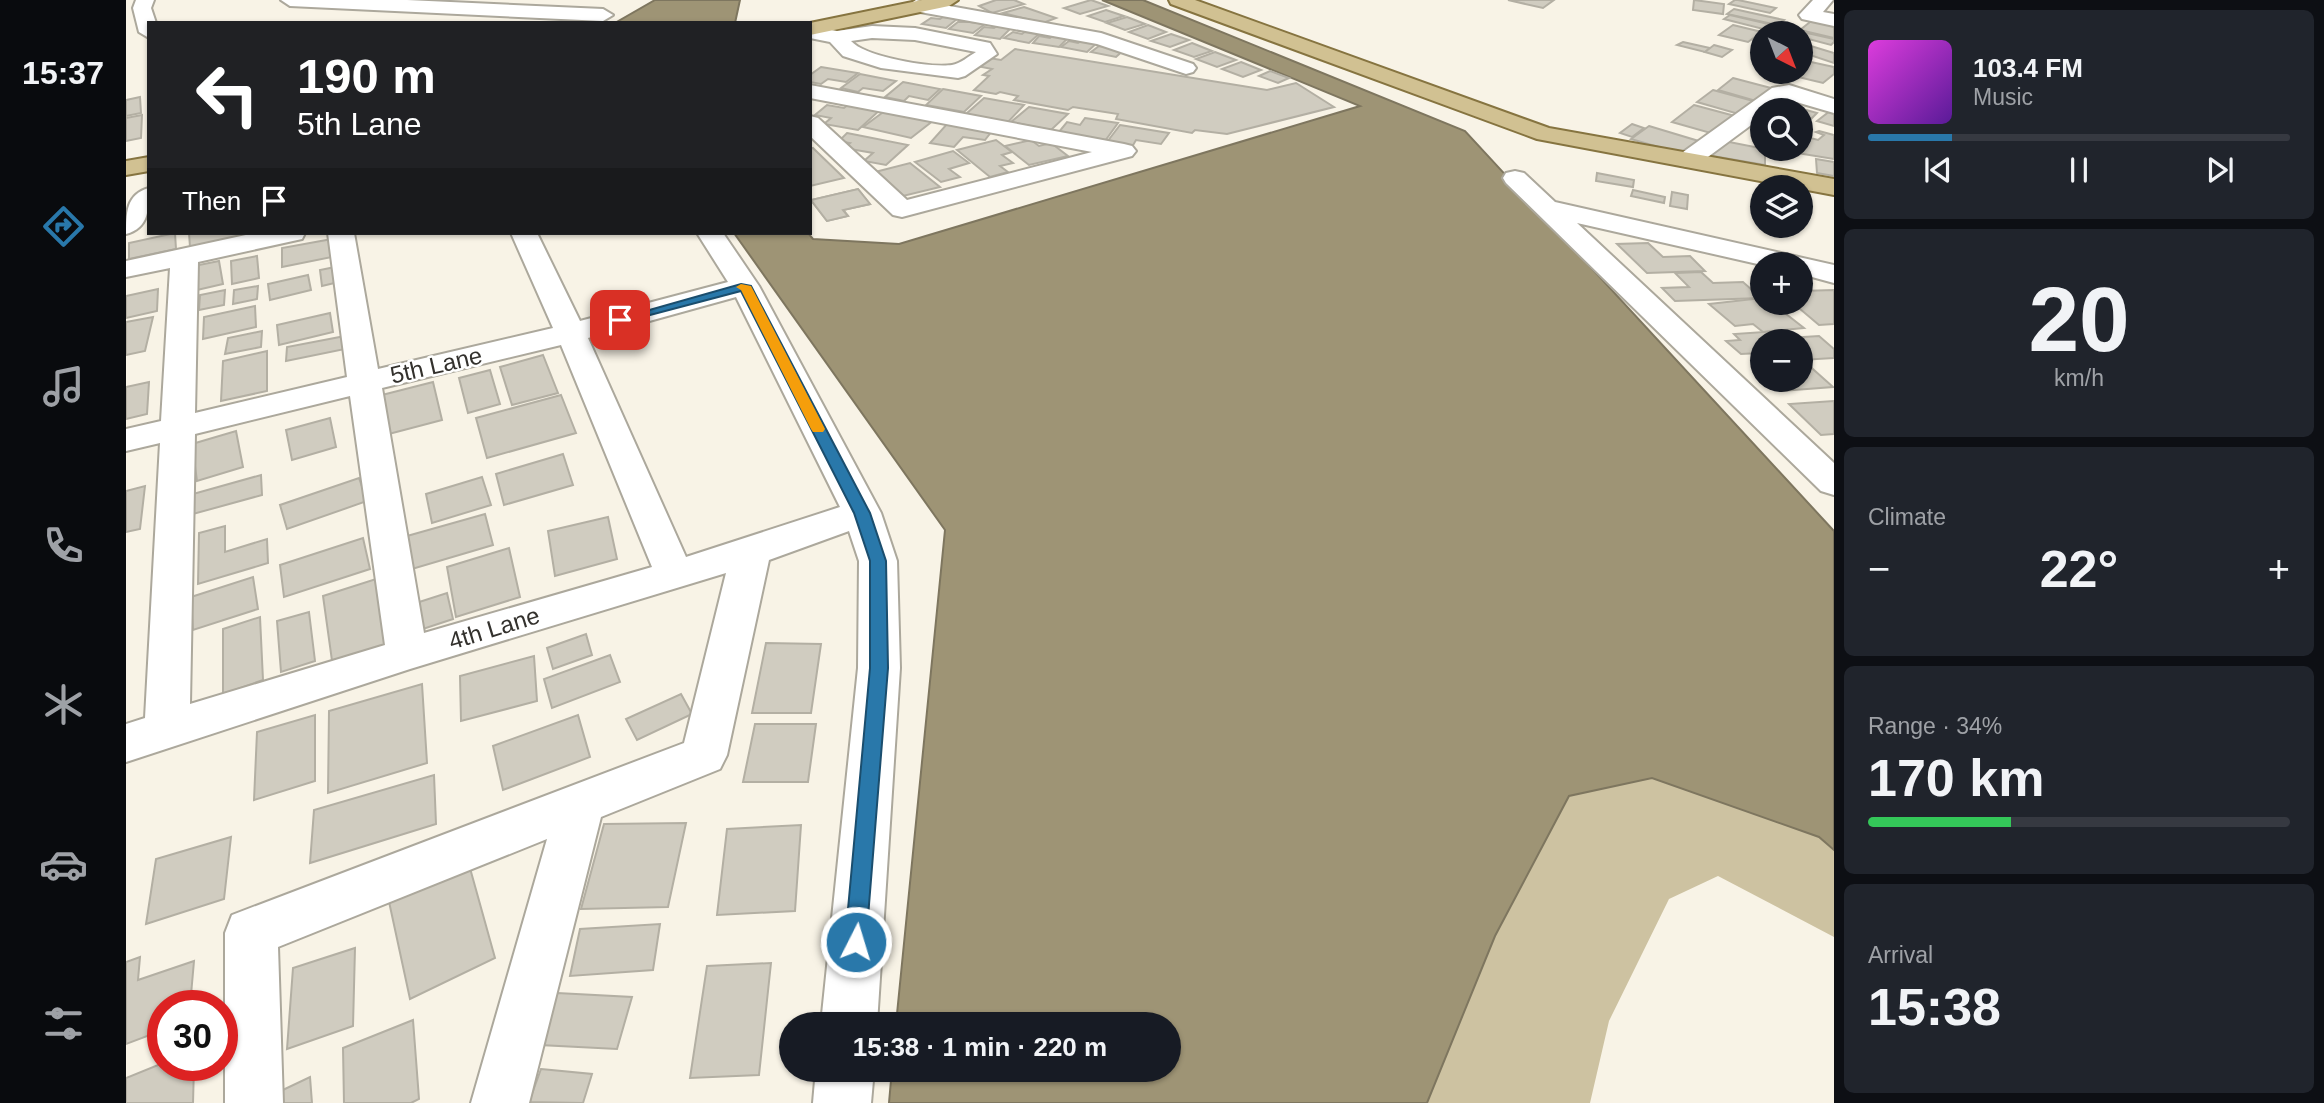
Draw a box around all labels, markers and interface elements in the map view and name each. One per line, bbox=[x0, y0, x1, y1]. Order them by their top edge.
north arrow bbox=[1750, 21, 1813, 84]
map controls bbox=[1750, 21, 1813, 392]
icon: left bbox=[182, 49, 273, 140]
text: 190 m bbox=[297, 49, 436, 103]
text: 103.4 FM bbox=[1973, 53, 2083, 83]
text: 15:37 bbox=[22, 55, 104, 91]
text: Music bbox=[1973, 84, 2033, 110]
button: search bbox=[1750, 98, 1813, 161]
text: 5th Lane bbox=[297, 106, 422, 142]
icon: previous bbox=[1919, 151, 1957, 189]
icon: pause bbox=[2060, 151, 2098, 189]
icon: next bbox=[2201, 151, 2239, 189]
button: layers bbox=[1750, 175, 1813, 238]
icon: arrive bbox=[255, 182, 293, 220]
text: Then bbox=[182, 186, 241, 216]
icon: directions bbox=[39, 202, 88, 251]
button: + bbox=[1750, 252, 1813, 315]
text: 20 bbox=[2028, 269, 2130, 370]
pin bbox=[590, 290, 650, 350]
icon: arrive bbox=[601, 301, 639, 339]
button: − bbox=[1750, 329, 1813, 392]
street label: 5th Lane bbox=[387, 341, 485, 389]
icon: music bbox=[39, 362, 88, 411]
text: km/h bbox=[2054, 365, 2104, 391]
text: Climate bbox=[1868, 504, 1946, 530]
icon: phone bbox=[39, 521, 88, 570]
text: 22° bbox=[2040, 540, 2118, 598]
text: − bbox=[1868, 548, 1890, 590]
text: + bbox=[2268, 548, 2290, 590]
street label: 4th Lane bbox=[445, 601, 543, 655]
icon: climate bbox=[39, 680, 88, 729]
text: Range · 34% bbox=[1868, 713, 2002, 739]
text: 170 km bbox=[1868, 749, 2044, 807]
icon: car bbox=[39, 840, 88, 889]
position arrow bbox=[819, 905, 893, 979]
text: Arrival bbox=[1868, 942, 1933, 968]
text: 15:38 bbox=[1868, 978, 2001, 1036]
speed limit sign: 30 bbox=[147, 990, 238, 1081]
icon: filters bbox=[39, 999, 88, 1048]
text: 15:38 · 1 min · 220 m bbox=[853, 1032, 1107, 1062]

